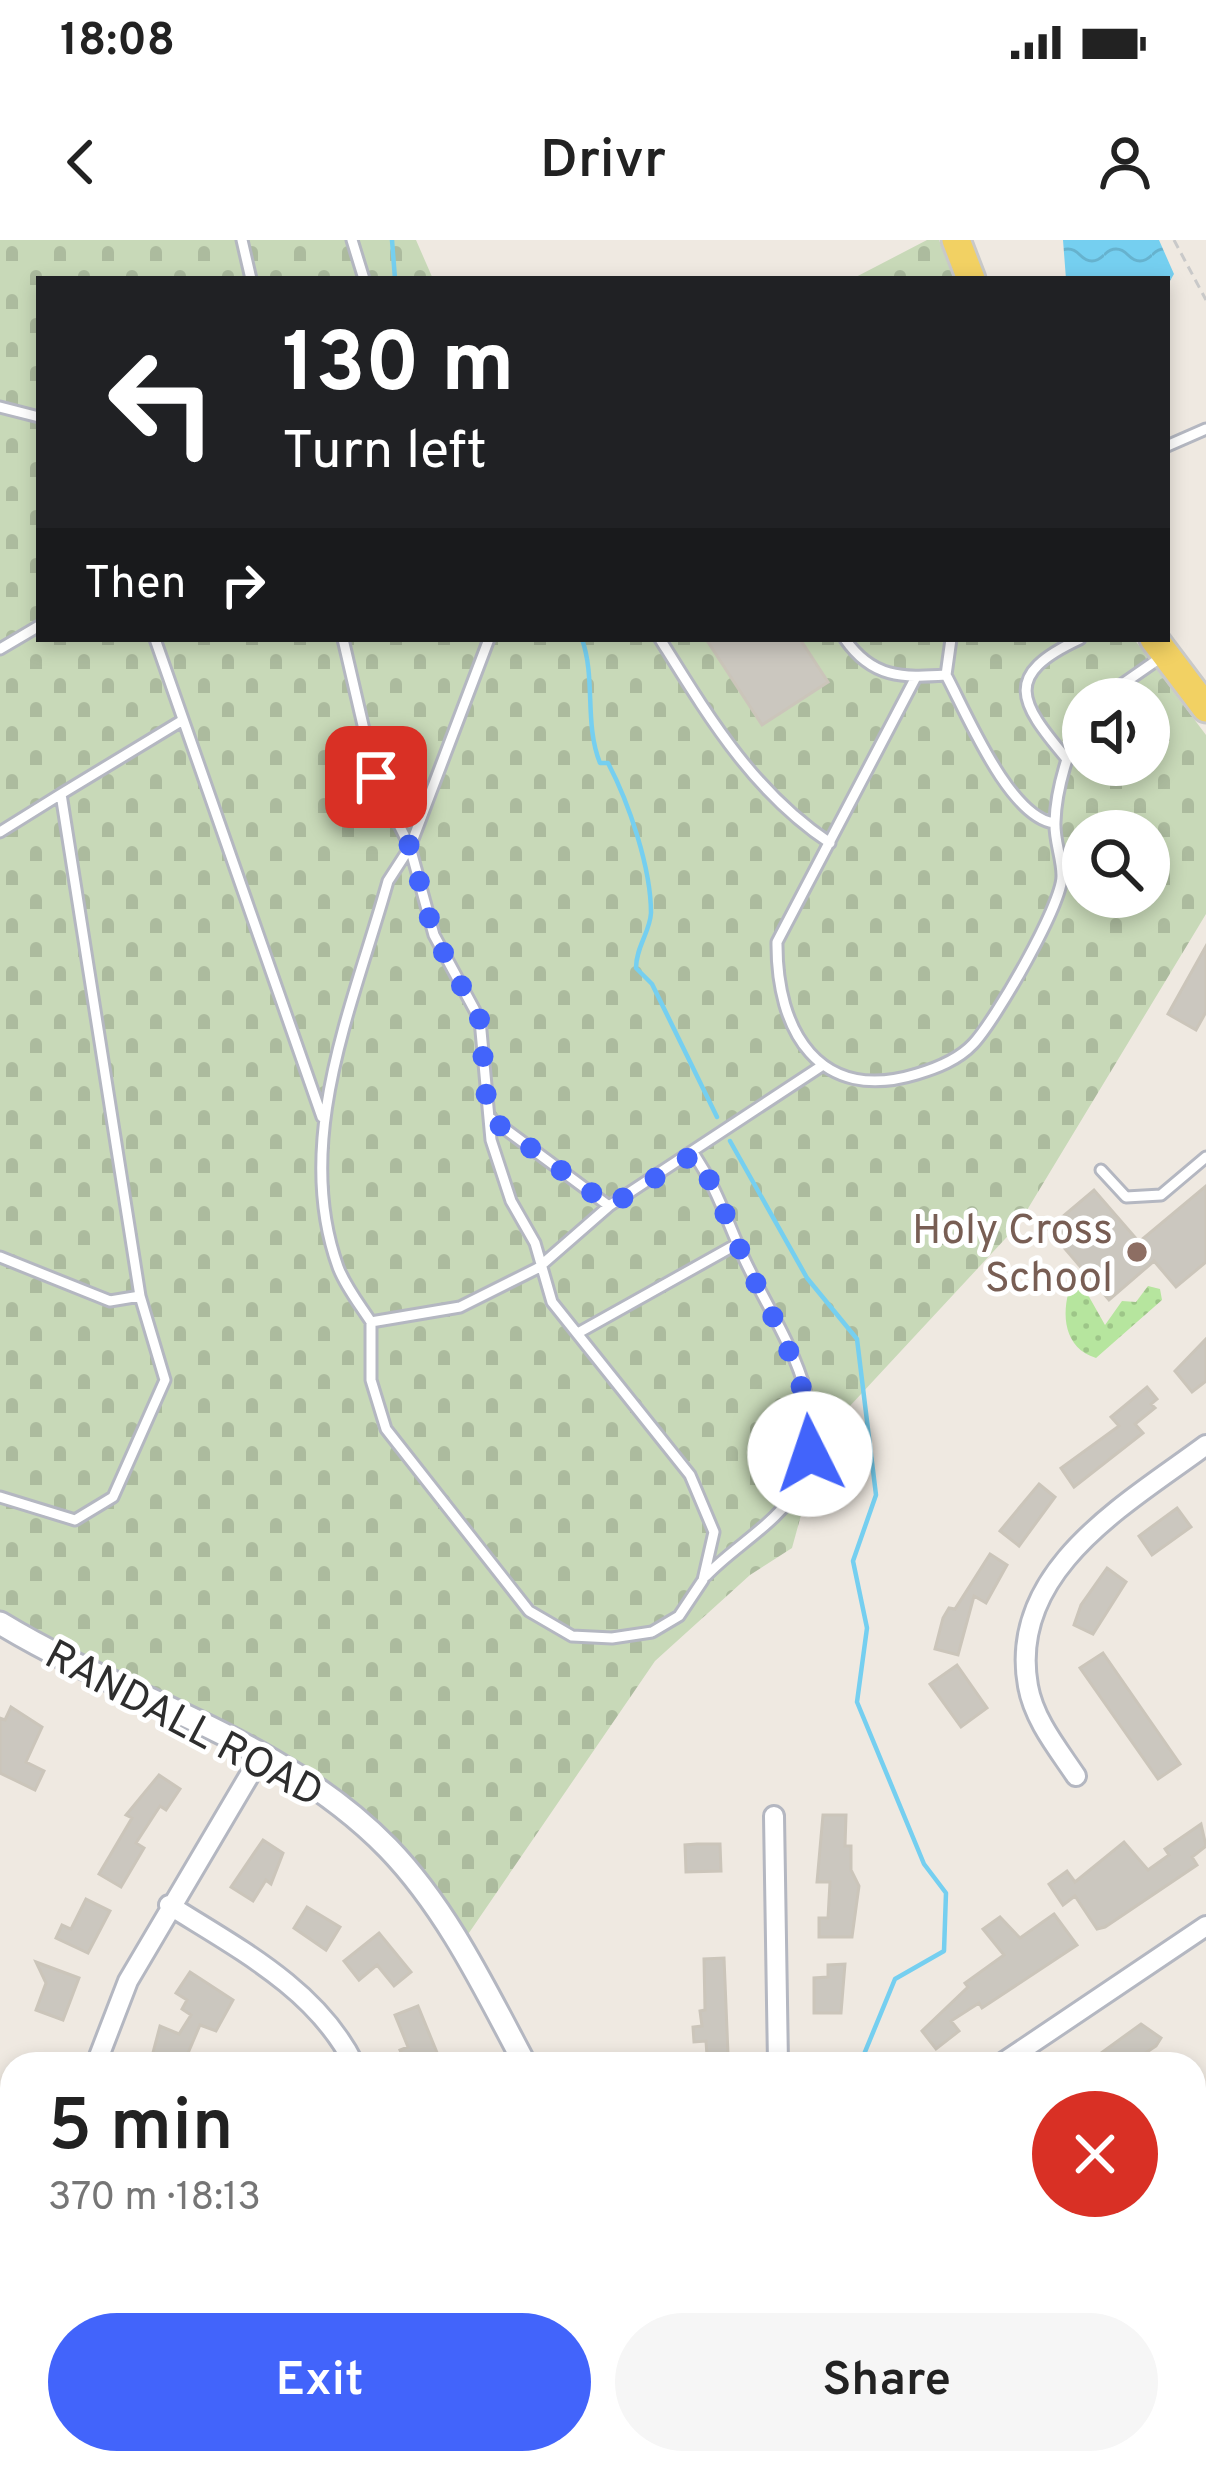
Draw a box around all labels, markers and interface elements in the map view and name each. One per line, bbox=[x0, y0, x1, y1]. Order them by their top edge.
text: 18:08 bbox=[60, 14, 175, 71]
text: Drivr bbox=[540, 128, 666, 197]
icon: back bbox=[48, 129, 114, 195]
icon: person bbox=[1092, 129, 1158, 195]
text: 130 m bbox=[282, 315, 514, 421]
icon: left bbox=[84, 324, 240, 480]
text: Turn left bbox=[282, 419, 487, 488]
icon: right bbox=[210, 552, 276, 618]
text: Then bbox=[84, 557, 186, 614]
map controls bbox=[1062, 678, 1170, 918]
button: sound bbox=[1062, 678, 1170, 786]
pin bbox=[325, 726, 427, 828]
icon: arrive bbox=[343, 744, 409, 810]
button: search bbox=[1062, 810, 1170, 918]
place label: Holy Cross School bbox=[912, 1206, 1113, 1307]
marker: Holy Cross School bbox=[1124, 1239, 1150, 1265]
position arrow bbox=[747, 1391, 873, 1517]
street label: RANDALL ROAD bbox=[35, 1630, 331, 1822]
text: 5 min bbox=[48, 2084, 234, 2176]
button: close bbox=[1032, 2091, 1158, 2217]
text: 370 m · 18:13 bbox=[48, 2175, 261, 2224]
button: Exit bbox=[48, 2313, 591, 2451]
button: Share bbox=[615, 2313, 1158, 2451]

